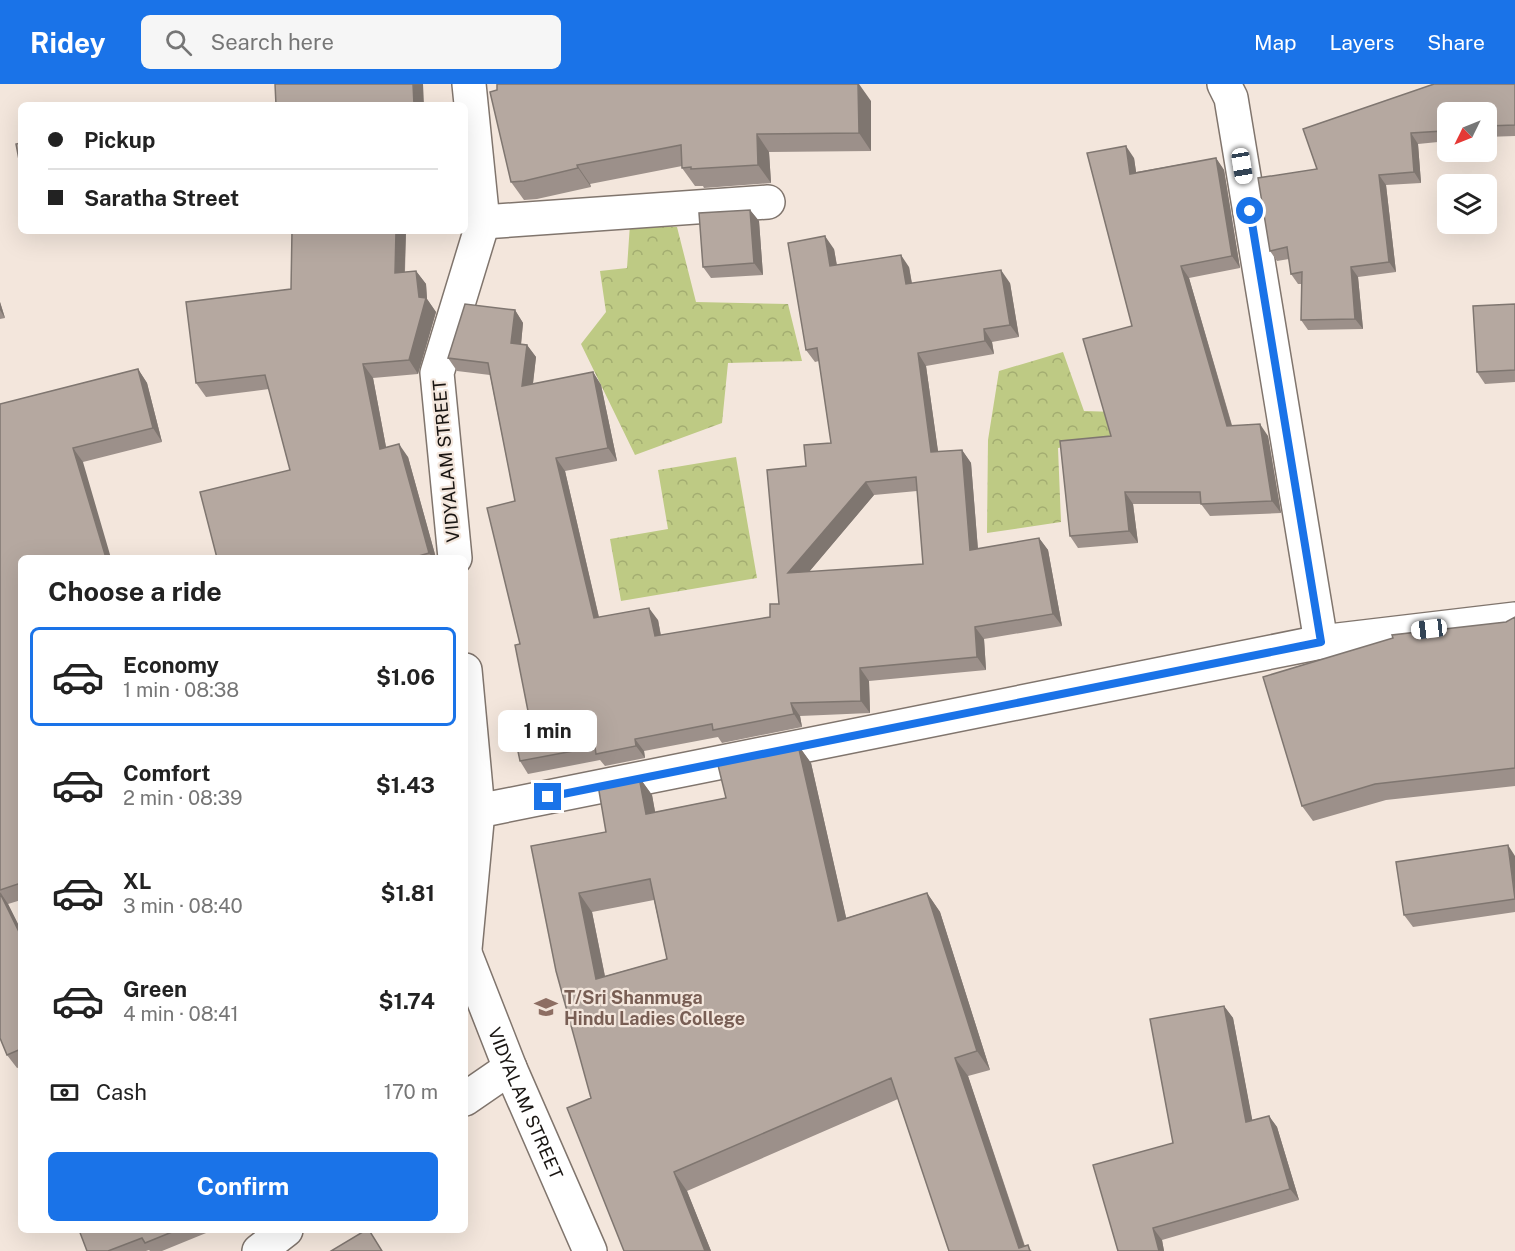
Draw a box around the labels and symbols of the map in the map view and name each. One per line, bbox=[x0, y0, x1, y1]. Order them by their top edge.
north arrow bbox=[1437, 102, 1497, 162]
car bbox=[1230, 147, 1254, 185]
route start bbox=[1236, 197, 1263, 224]
street label: VIDYALAM STREET bbox=[428, 379, 464, 543]
car bbox=[1410, 618, 1448, 640]
callout: 1 min bbox=[498, 710, 598, 752]
route end bbox=[534, 783, 561, 810]
place label: T/Sri Shanmuga Hindu Ladies College bbox=[564, 987, 745, 1029]
school or university icon: T/Sri Shanmuga Hindu Ladies College bbox=[533, 994, 559, 1020]
street label: VIDYALAM STREET bbox=[485, 1024, 568, 1183]

